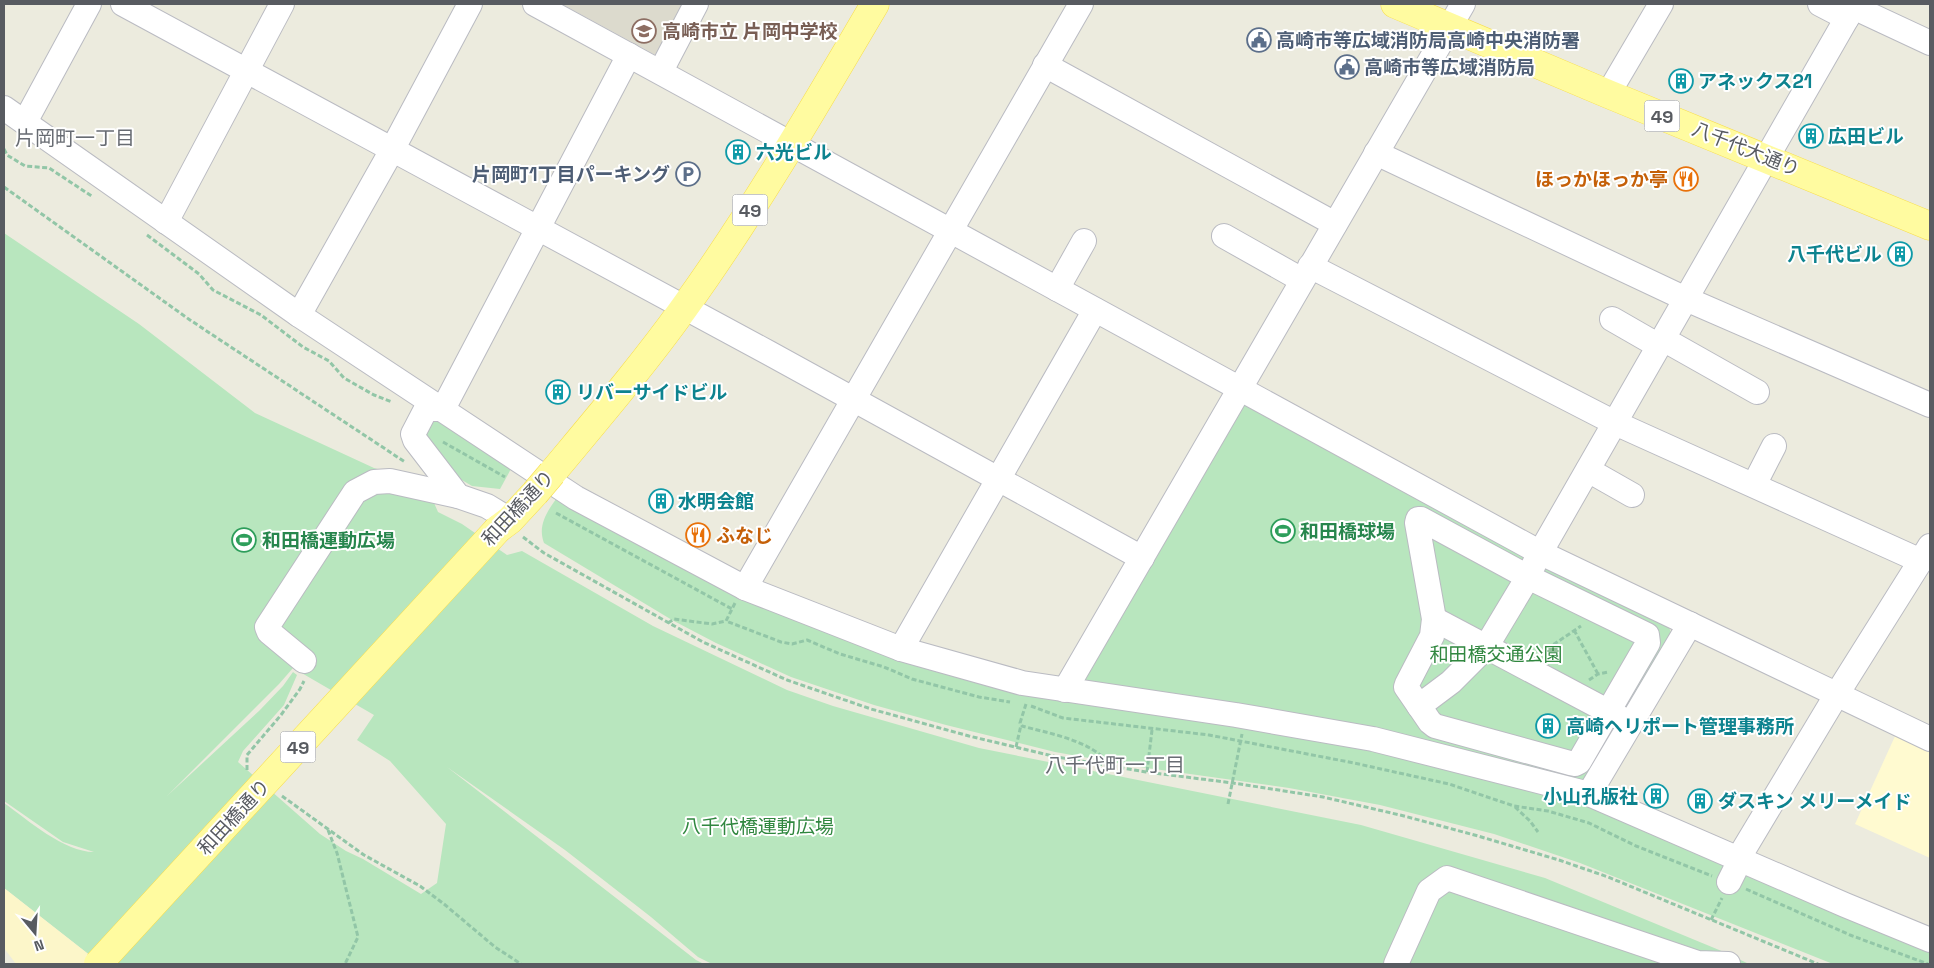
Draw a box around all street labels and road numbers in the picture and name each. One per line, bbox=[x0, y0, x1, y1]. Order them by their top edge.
road number: 49 bbox=[1644, 100, 1680, 132]
street label: 八千代大通り bbox=[1688, 116, 1804, 182]
road number: 49 bbox=[732, 194, 768, 226]
street label: 和田橋通り bbox=[476, 465, 560, 551]
road number: 49 bbox=[280, 732, 316, 762]
street label: 和田橋通り bbox=[192, 774, 276, 860]

